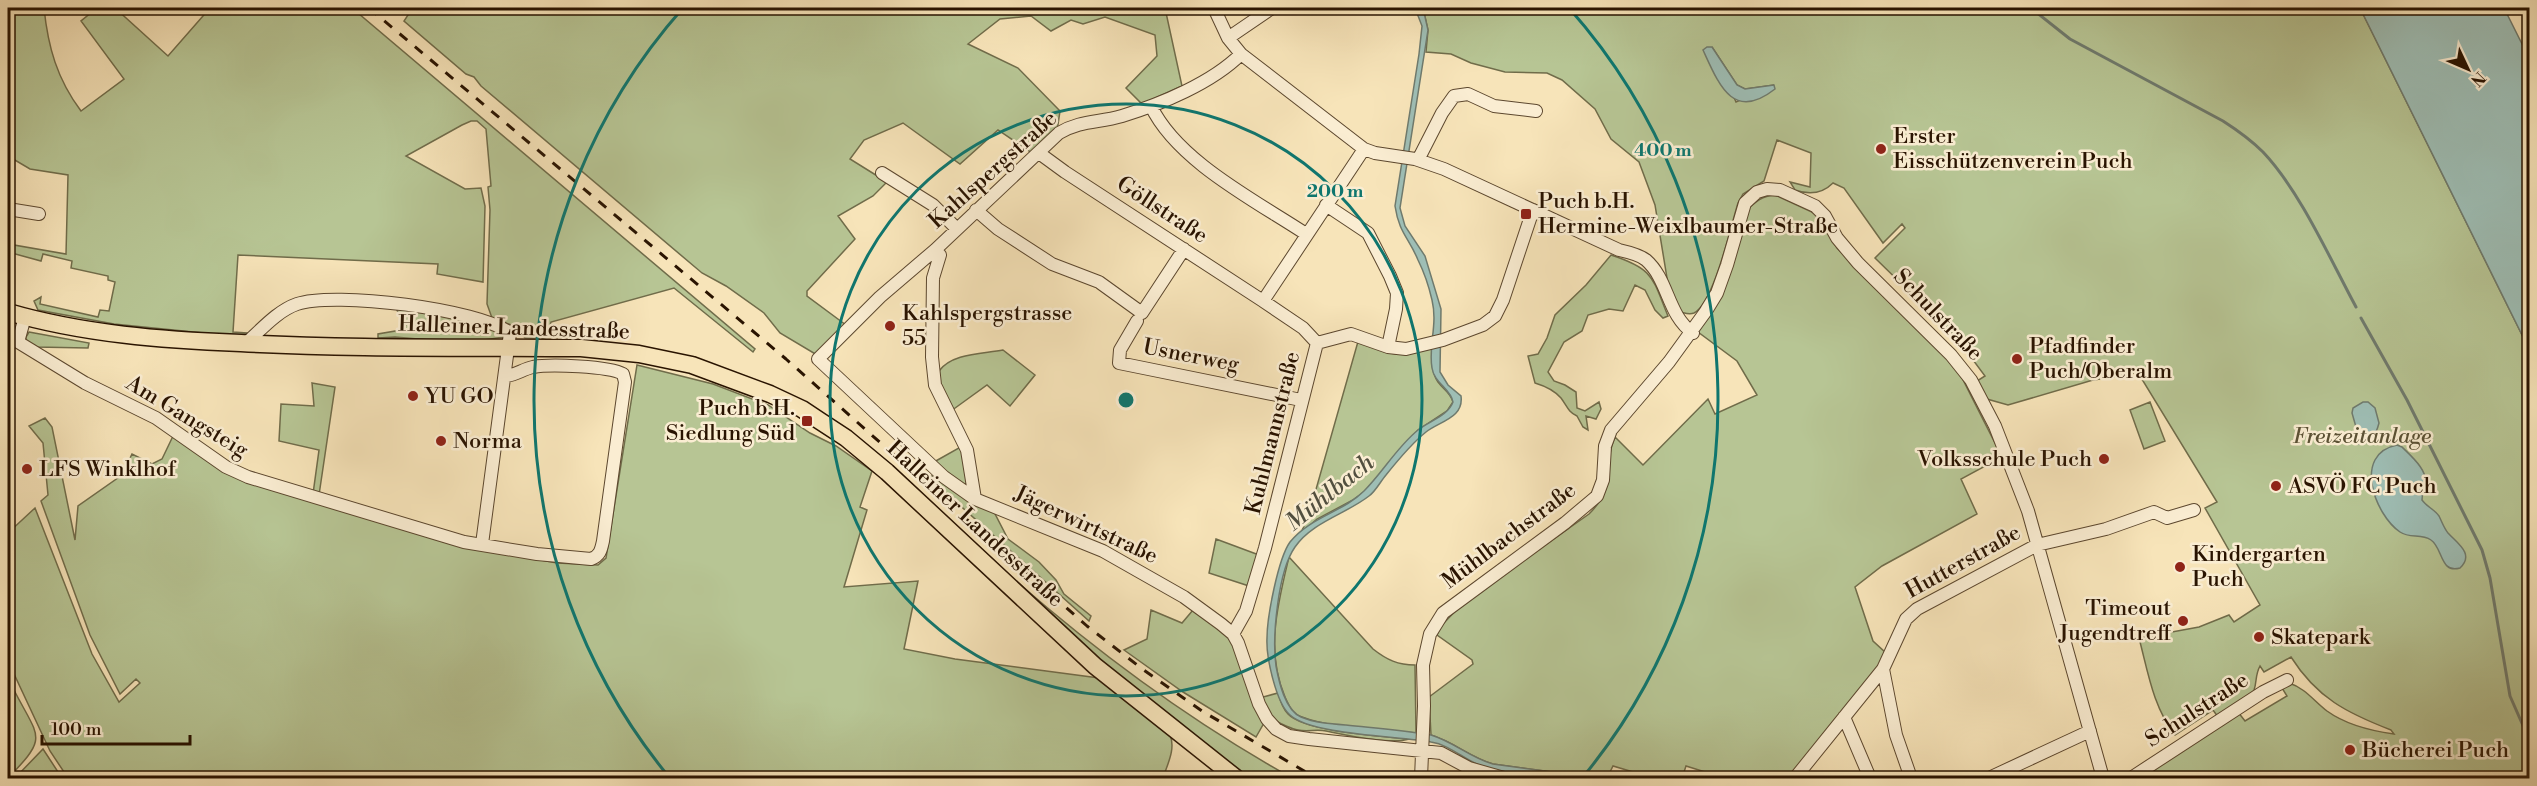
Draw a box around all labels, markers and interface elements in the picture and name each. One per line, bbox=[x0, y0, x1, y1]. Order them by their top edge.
north arrow bbox=[2438, 39, 2498, 99]
text: N bbox=[2466, 67, 2490, 90]
street label: Kahlspergstraße bbox=[923, 105, 1063, 235]
place label: Erster Eisschützenverein Puch bbox=[1893, 123, 2133, 175]
text: 400 m bbox=[1634, 139, 1692, 162]
marker: Erster Eisschützenverein Puch bbox=[1874, 142, 1888, 156]
street label: Göllstraße bbox=[1111, 171, 1213, 249]
text: 200 m bbox=[1307, 180, 1364, 203]
place label: Puch b.H. Hermine-Weixlbaumer-Straße bbox=[1538, 188, 1838, 240]
marker: Puch b.H. Hermine-Weixlbaumer-Straße bbox=[1519, 207, 1533, 221]
street label: Schulstraße bbox=[1888, 263, 1988, 367]
place label: Kahlspergstrasse 55 bbox=[902, 300, 1072, 352]
street label: Halleiner Landesstraße bbox=[398, 310, 630, 346]
marker: Kahlspergstrasse 55 bbox=[883, 319, 897, 333]
street label: Usnerweg bbox=[1140, 333, 1242, 379]
place label: Pfadfinder Puch/Oberalm bbox=[2029, 333, 2172, 385]
street label: Kuhlmannstraße bbox=[1240, 349, 1306, 517]
marker: Pfadfinder Puch/Oberalm bbox=[2010, 352, 2024, 366]
street label: Am Gangsteig bbox=[120, 369, 254, 464]
place label: YU GO bbox=[424, 383, 494, 410]
marker: YU GO bbox=[406, 389, 420, 403]
centre of rings bbox=[1116, 390, 1136, 410]
place label: Puch b.H. Siedlung Süd bbox=[666, 395, 795, 447]
marker: Puch b.H. Siedlung Süd bbox=[800, 414, 814, 428]
park label: Freizeitanlage bbox=[2293, 423, 2431, 450]
place label: Norma bbox=[453, 428, 523, 455]
marker: Norma bbox=[434, 434, 448, 448]
street label: Halleiner Landesstraße bbox=[881, 435, 1069, 613]
place label: Volksschule Puch bbox=[1916, 446, 2092, 473]
water label: Mühlbach bbox=[1279, 448, 1381, 538]
marker: Volksschule Puch bbox=[2097, 452, 2111, 466]
place label: LFS Winklhof bbox=[39, 456, 177, 483]
marker: LFS Winklhof bbox=[20, 462, 34, 476]
place label: ASVÖ FC Puch bbox=[2287, 472, 2437, 500]
street label: Mühlbachstraße bbox=[1437, 477, 1581, 595]
marker: ASVÖ FC Puch bbox=[2269, 479, 2283, 493]
street label: Jägerwirtstraße bbox=[1009, 480, 1162, 570]
street label: Hutterstraße bbox=[1901, 519, 2025, 605]
place label: Kindergarten Puch bbox=[2192, 541, 2326, 593]
marker: Kindergarten Puch bbox=[2173, 560, 2187, 574]
place label: Timeout Jugendtreff bbox=[2058, 595, 2172, 647]
marker: Timeout Jugendtreff bbox=[2176, 614, 2190, 628]
place label: Skatepark bbox=[2271, 624, 2372, 651]
marker: Skatepark bbox=[2252, 630, 2266, 644]
street label: Schulstraße bbox=[2140, 667, 2254, 753]
scale bar bbox=[42, 708, 190, 746]
text: 100 m bbox=[51, 718, 102, 741]
place label: Bücherei Puch bbox=[2361, 737, 2509, 764]
marker: Bücherei Puch bbox=[2343, 743, 2357, 757]

